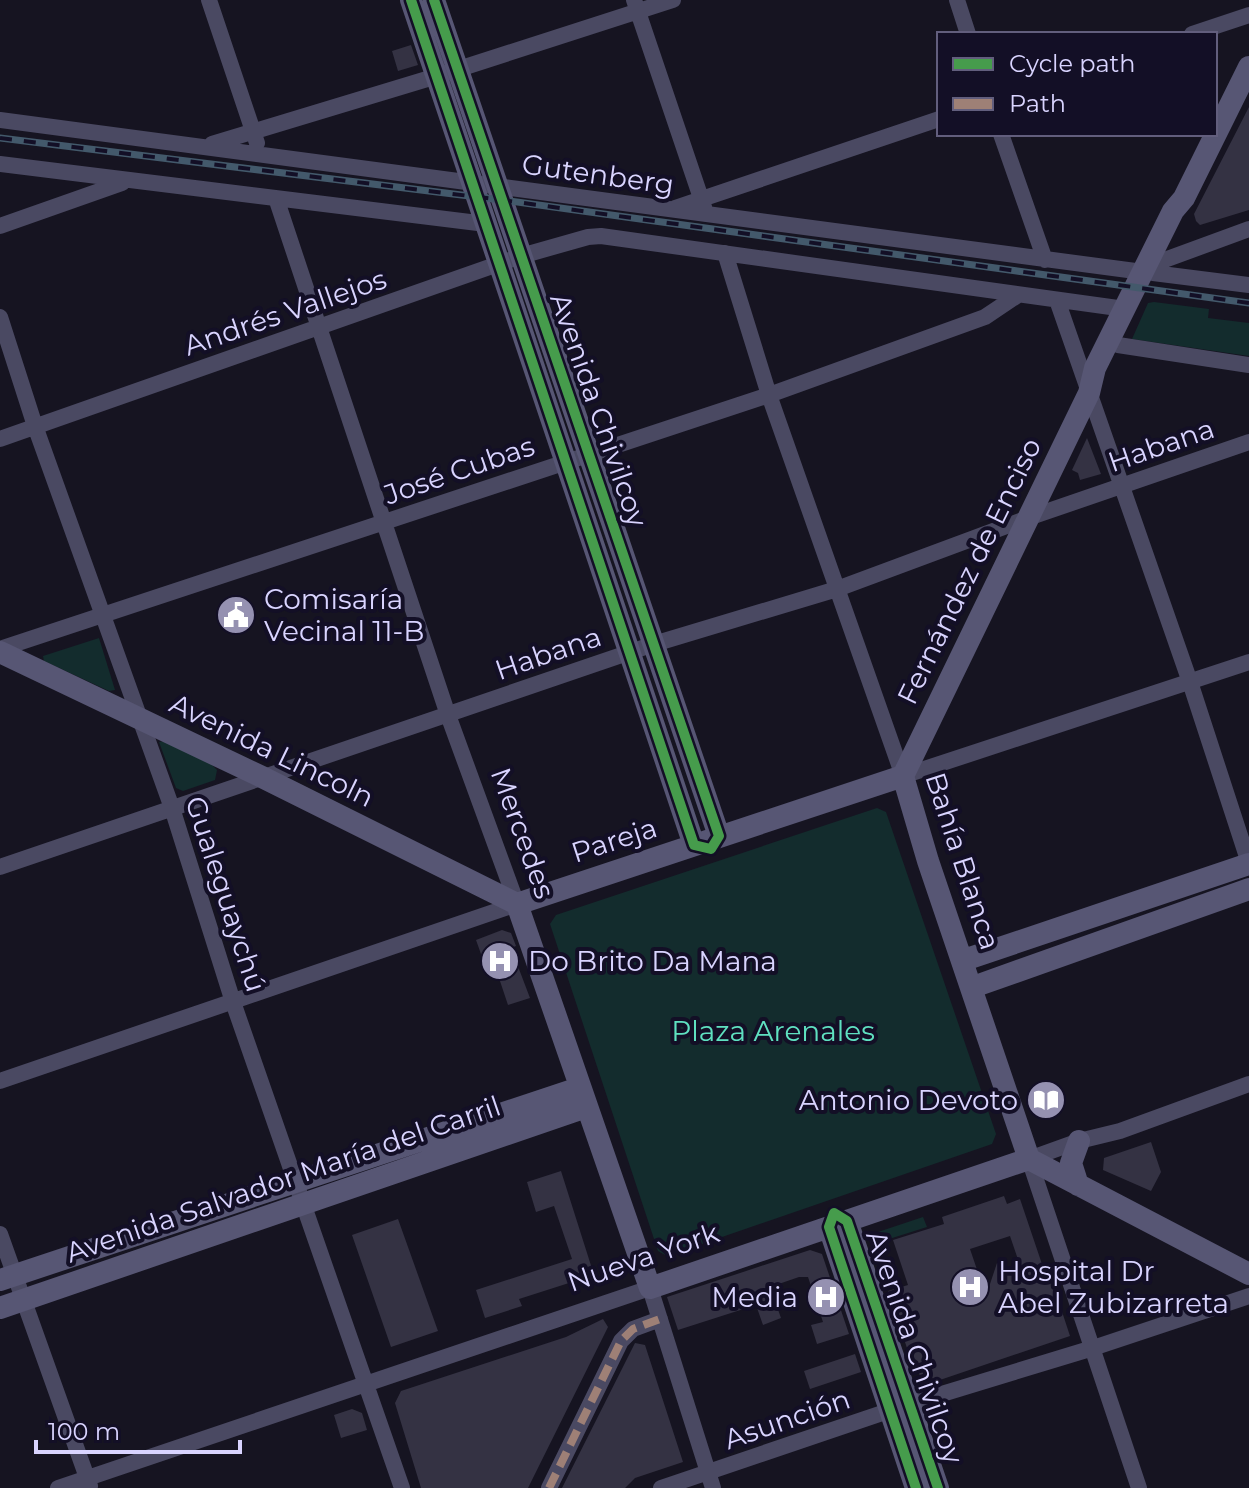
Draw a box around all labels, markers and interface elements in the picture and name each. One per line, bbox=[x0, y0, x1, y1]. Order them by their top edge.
legend bbox=[937, 32, 1217, 136]
text: Cycle path bbox=[1009, 49, 1136, 78]
text: Path bbox=[1009, 89, 1066, 118]
street label: Gutenberg bbox=[520, 147, 676, 201]
street label: Andrés Vallejos bbox=[179, 261, 391, 363]
street label: Avenida Chivilcoy bbox=[543, 289, 655, 532]
street label: Habana bbox=[1103, 411, 1219, 479]
street label: José Cubas bbox=[378, 428, 539, 512]
street label: Fernández de Enciso bbox=[890, 432, 1048, 710]
place label: Comisaría Vecinal 11-B bbox=[264, 582, 424, 648]
public building icon: Comisaría Vecinal 11-B bbox=[215, 594, 257, 636]
street label: Habana bbox=[490, 619, 606, 687]
street label: Avenida Lincoln bbox=[164, 686, 380, 814]
street label: Mercedes bbox=[484, 763, 562, 903]
street label: Bahía Blanca bbox=[918, 768, 1008, 954]
street label: Gualeguaychú bbox=[178, 792, 274, 996]
street label: Pareja bbox=[567, 810, 661, 870]
hospital icon: Do Brito Da Mana bbox=[479, 940, 521, 982]
place label: Do Brito Da Mana bbox=[528, 944, 777, 978]
park label: Plaza Arenales bbox=[671, 1014, 875, 1048]
library icon: Antonio Devoto bbox=[1025, 1079, 1067, 1121]
place label: Antonio Devoto bbox=[799, 1083, 1018, 1117]
street label: Avenida Salvador María del Carril bbox=[61, 1088, 505, 1270]
street label: Nueva York bbox=[563, 1215, 724, 1299]
street label: Avenida Chivilcoy bbox=[859, 1226, 971, 1469]
place label: Hospital Dr Abel Zubizarreta bbox=[998, 1254, 1229, 1320]
hospital icon: Hospital Dr Abel Zubizarreta bbox=[949, 1266, 991, 1308]
hospital icon: Media bbox=[805, 1276, 847, 1318]
place label: Media bbox=[711, 1280, 798, 1314]
street label: Asunción bbox=[720, 1382, 854, 1456]
scale bar bbox=[36, 1404, 240, 1454]
text: 100 m bbox=[48, 1417, 120, 1446]

